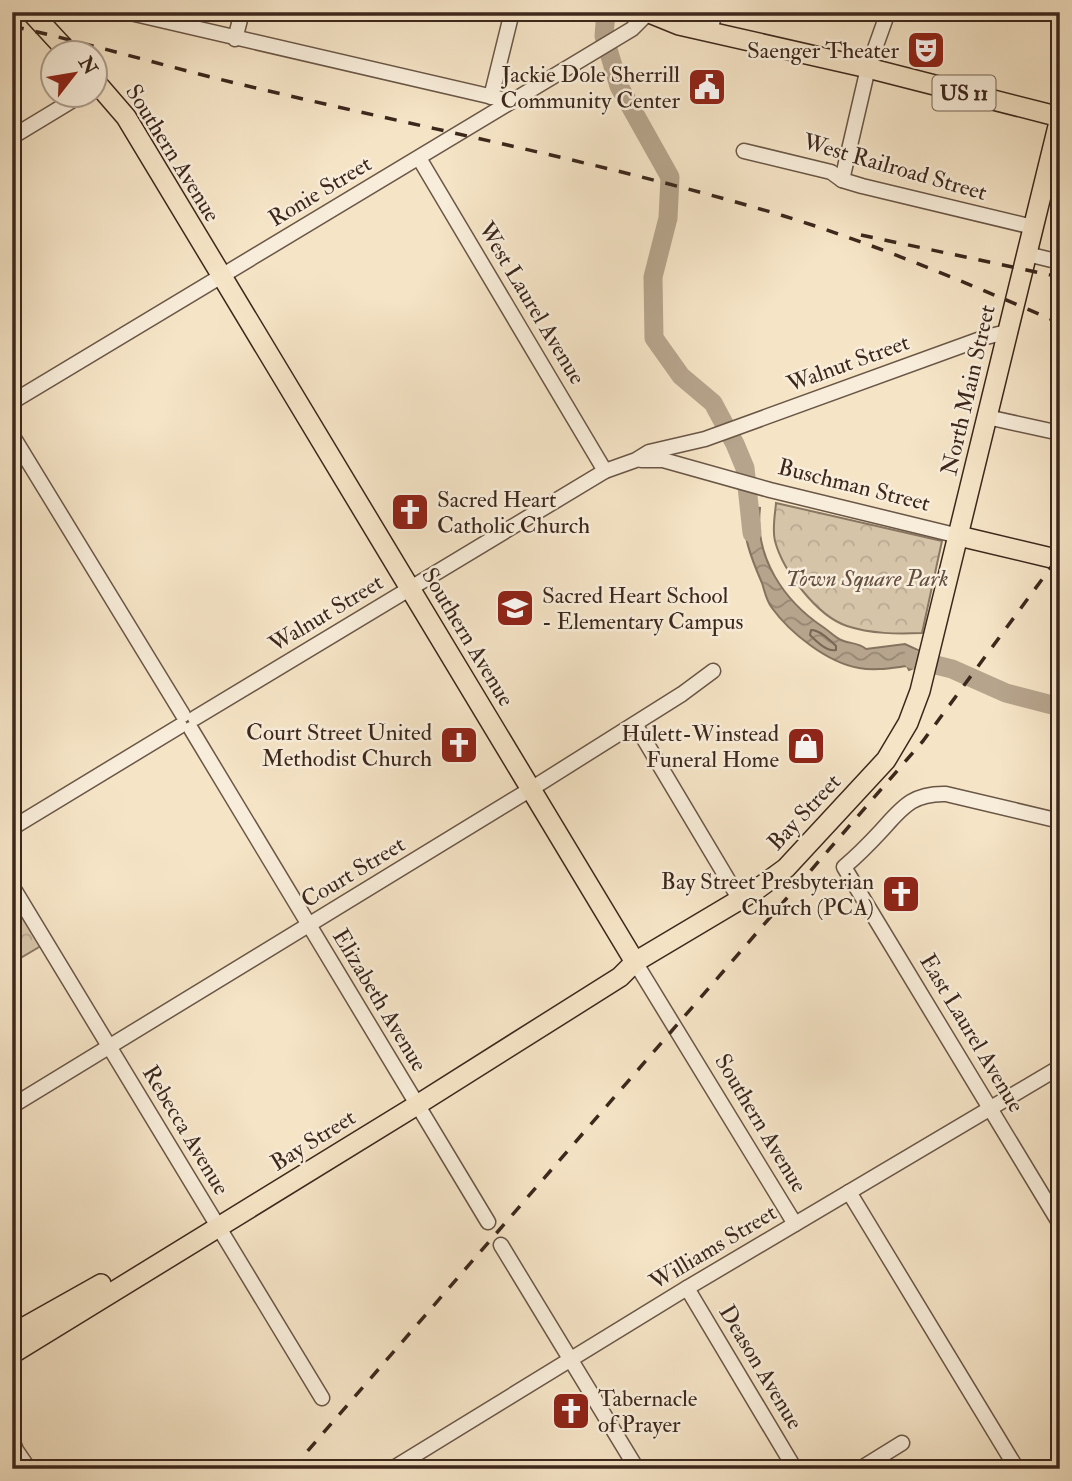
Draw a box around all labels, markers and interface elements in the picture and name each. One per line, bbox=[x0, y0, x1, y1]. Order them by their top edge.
theatre icon: Saenger Theater bbox=[905, 29, 947, 71]
place label: Saenger Theater bbox=[747, 36, 899, 65]
north arrow bbox=[38, 38, 108, 108]
text: N bbox=[73, 51, 103, 80]
place label: Jackie Dole Sherrill Community Center bbox=[500, 60, 680, 115]
public building icon: Jackie Dole Sherrill Community Center bbox=[686, 66, 728, 108]
road number: US 11 bbox=[932, 76, 996, 110]
street label: Southern Avenue bbox=[119, 79, 227, 227]
street label: West Railroad Street bbox=[799, 127, 990, 207]
street label: Ronie Street bbox=[263, 149, 377, 233]
street label: West Laurel Avenue bbox=[472, 216, 592, 390]
street label: North Main Street bbox=[934, 302, 1002, 478]
street label: Walnut Street bbox=[782, 327, 913, 399]
street label: Buschman Street bbox=[775, 452, 933, 518]
place label: Sacred Heart Catholic Church bbox=[437, 485, 590, 540]
church icon: Sacred Heart Catholic Church bbox=[389, 491, 431, 533]
street label: Southern Avenue bbox=[415, 562, 521, 712]
park label: Town Square Park bbox=[786, 564, 948, 593]
street label: Walnut Street bbox=[263, 568, 388, 659]
place label: Sacred Heart School - Elementary Campus bbox=[542, 581, 744, 637]
school or university icon: Sacred Heart School - Elementary Campus bbox=[494, 587, 536, 629]
place label: Court Street United Methodist Church bbox=[246, 718, 432, 773]
place label: Hulett-Winstead Funeral Home bbox=[621, 719, 779, 774]
church icon: Court Street United Methodist Church bbox=[438, 724, 480, 766]
shop icon: Hulett-Winstead Funeral Home bbox=[785, 725, 827, 767]
street label: Bay Street bbox=[761, 767, 847, 857]
street label: Court Street bbox=[296, 830, 410, 914]
place label: Bay Street Presbyterian Church (PCA) bbox=[661, 867, 874, 922]
church icon: Bay Street Presbyterian Church (PCA) bbox=[880, 873, 922, 915]
street label: Elizabeth Avenue bbox=[326, 924, 434, 1077]
street label: East Laurel Avenue bbox=[913, 949, 1031, 1118]
street label: Southern Avenue bbox=[708, 1048, 814, 1198]
street label: Rebecca Avenue bbox=[136, 1060, 236, 1200]
street label: Bay Street bbox=[265, 1103, 361, 1177]
street label: Williams Street bbox=[643, 1198, 782, 1297]
street label: Deason Avenue bbox=[713, 1300, 810, 1435]
place label: Tabernacle of Prayer bbox=[598, 1384, 698, 1439]
church icon: Tabernacle of Prayer bbox=[550, 1390, 592, 1432]

